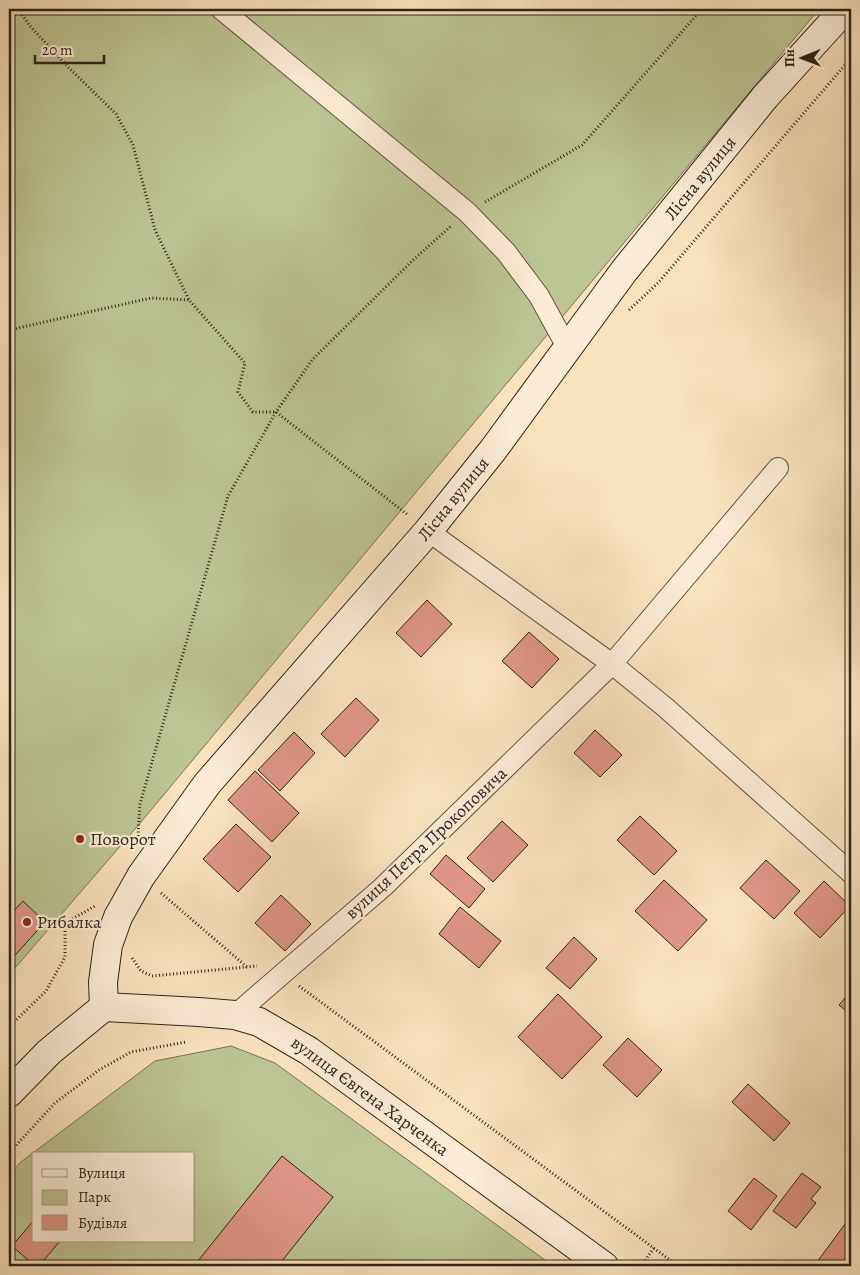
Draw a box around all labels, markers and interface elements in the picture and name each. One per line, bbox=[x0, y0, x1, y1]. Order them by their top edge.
scale bar bbox=[35, 32, 104, 64]
north arrow bbox=[778, 32, 828, 82]
text: 20 m bbox=[42, 40, 73, 60]
text: Пн bbox=[780, 49, 799, 68]
street label: Лісна вулиця bbox=[659, 131, 741, 225]
street label: Лісна вулиця bbox=[412, 452, 494, 546]
street label: вулиця Петра Прокоповича bbox=[340, 761, 513, 924]
place label: Поворот bbox=[90, 827, 156, 851]
marker: Поворот bbox=[74, 833, 86, 845]
place label: Рибалка bbox=[37, 910, 102, 934]
marker: Рибалка bbox=[21, 916, 33, 928]
street label: вулиця Євгена Харченка bbox=[286, 1031, 454, 1162]
legend bbox=[32, 1152, 195, 1242]
text: Вулиця bbox=[78, 1163, 125, 1183]
text: Парк bbox=[78, 1187, 111, 1207]
text: Будівля bbox=[78, 1213, 127, 1233]

